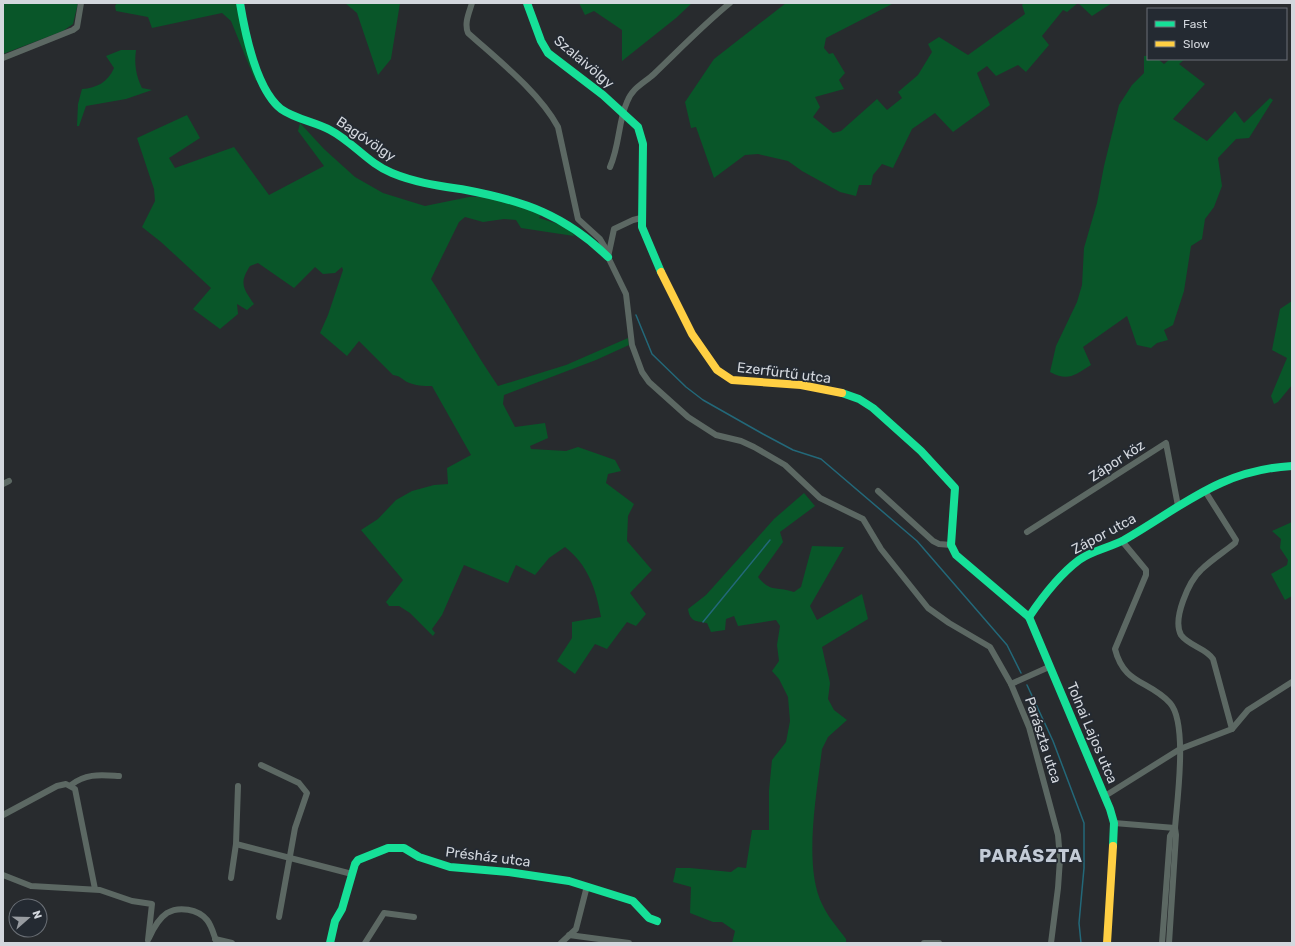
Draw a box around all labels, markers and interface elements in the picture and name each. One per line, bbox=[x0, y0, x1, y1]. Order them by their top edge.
legend bbox=[1147, 8, 1287, 60]
text: Fast bbox=[1183, 17, 1207, 31]
street label: Szalaivölgy bbox=[551, 32, 618, 92]
text: Slow bbox=[1183, 37, 1210, 51]
street label: Bagóvölgy bbox=[333, 113, 399, 165]
street label: Ezerfürtű utca bbox=[736, 359, 832, 387]
street label: Zápor köz bbox=[1086, 437, 1148, 485]
street label: Zápor utca bbox=[1069, 510, 1139, 558]
street label: Tolnai Lajos utca bbox=[1063, 680, 1121, 786]
street label: Parászta utca bbox=[1021, 695, 1065, 785]
street label: Présház utca bbox=[445, 843, 531, 871]
district label: PARÁSZTA bbox=[979, 845, 1083, 867]
north arrow bbox=[8, 898, 48, 938]
text: N bbox=[29, 909, 44, 921]

